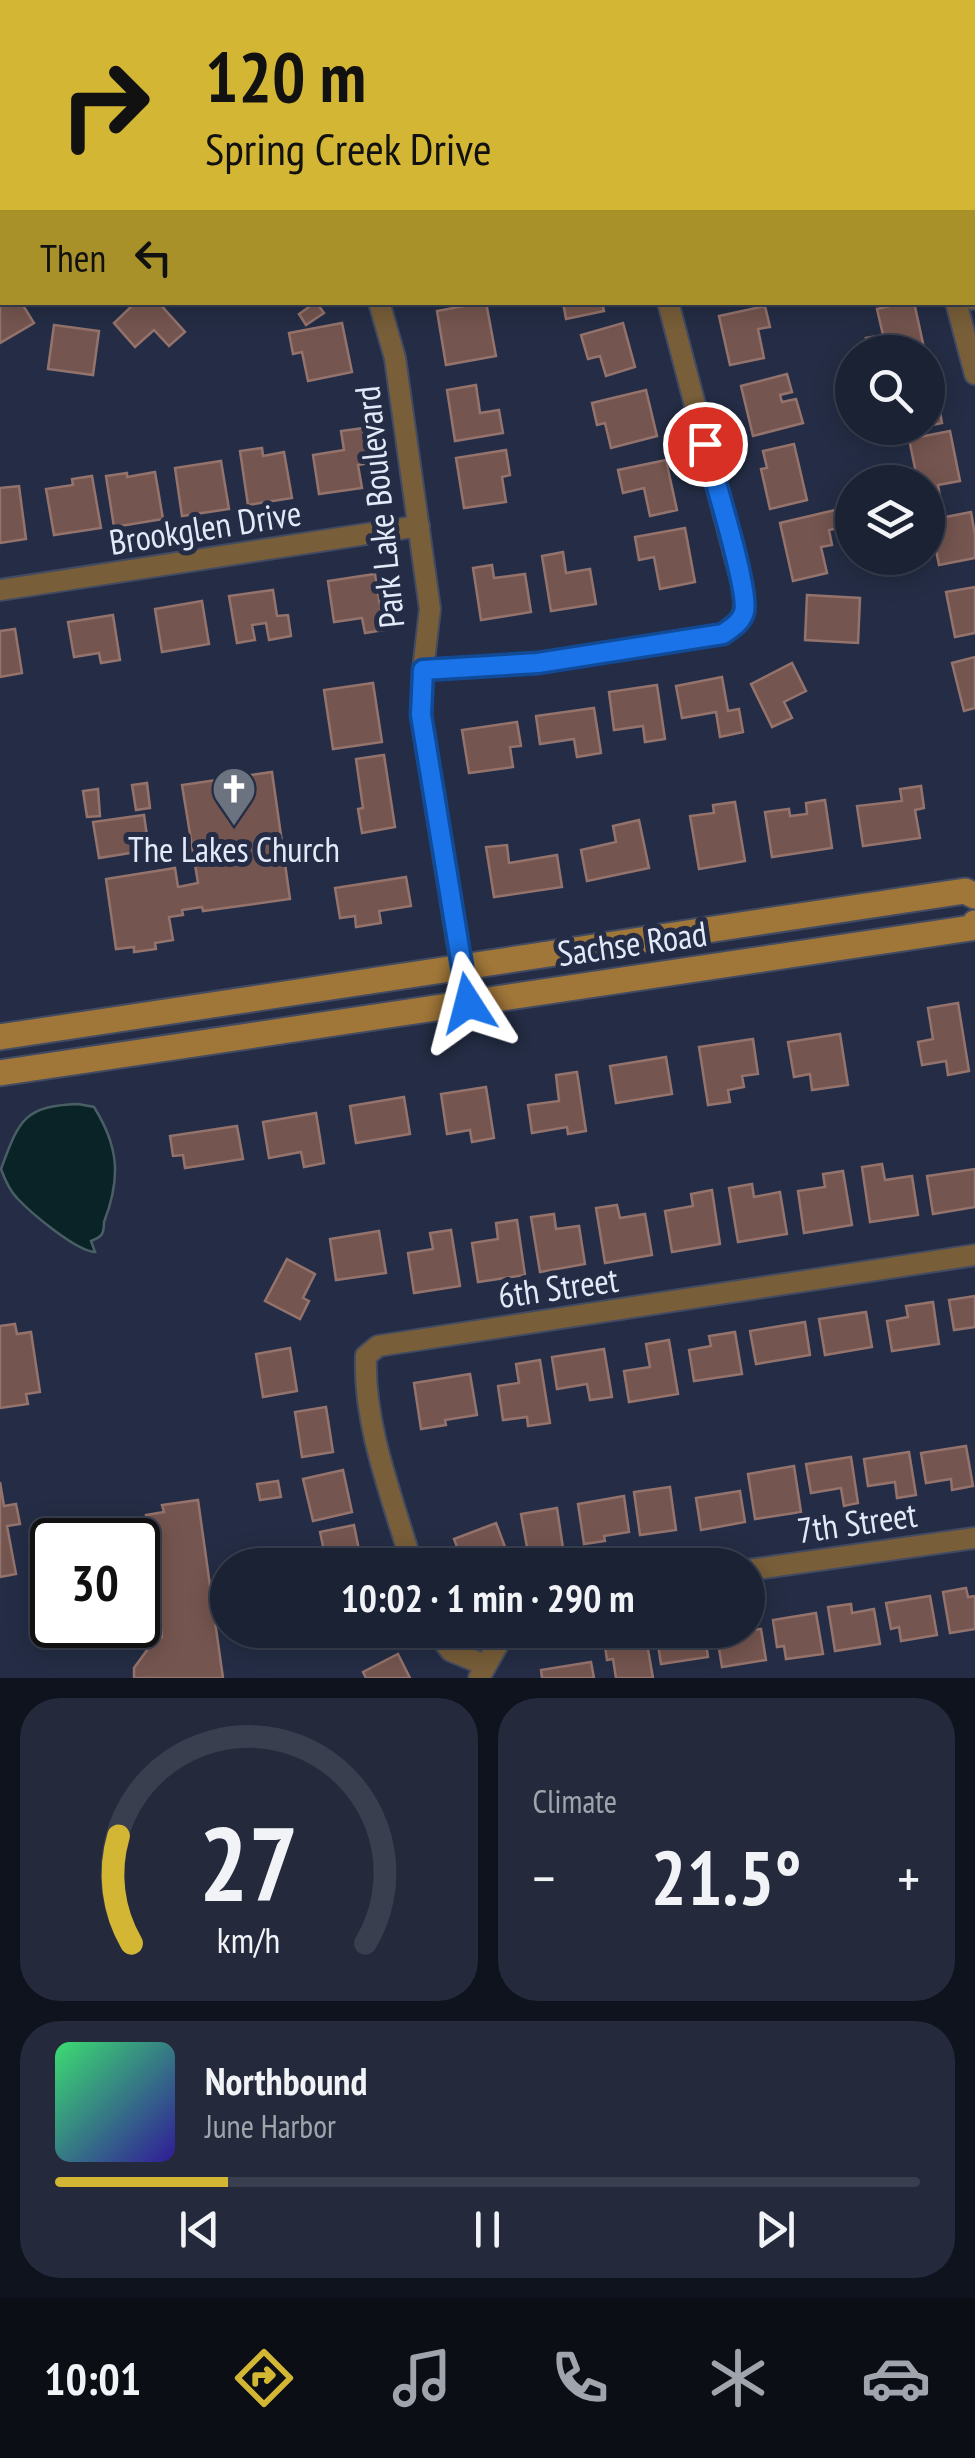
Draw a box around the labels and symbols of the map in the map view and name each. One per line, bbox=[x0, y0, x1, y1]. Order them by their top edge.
street label: Park Lake Boulevard bbox=[343, 384, 415, 630]
pin bbox=[663, 402, 748, 487]
street label: Brookglen Drive bbox=[106, 489, 304, 565]
church icon: The Lakes Church bbox=[211, 766, 257, 827]
place label: The Lakes Church bbox=[128, 826, 340, 872]
street label: Sachse Road bbox=[554, 910, 710, 976]
position arrow bbox=[416, 951, 520, 1055]
street label: 6th Street bbox=[495, 1256, 621, 1318]
street label: 7th Street bbox=[794, 1491, 920, 1553]
speed limit sign: 30 bbox=[30, 1518, 160, 1648]

